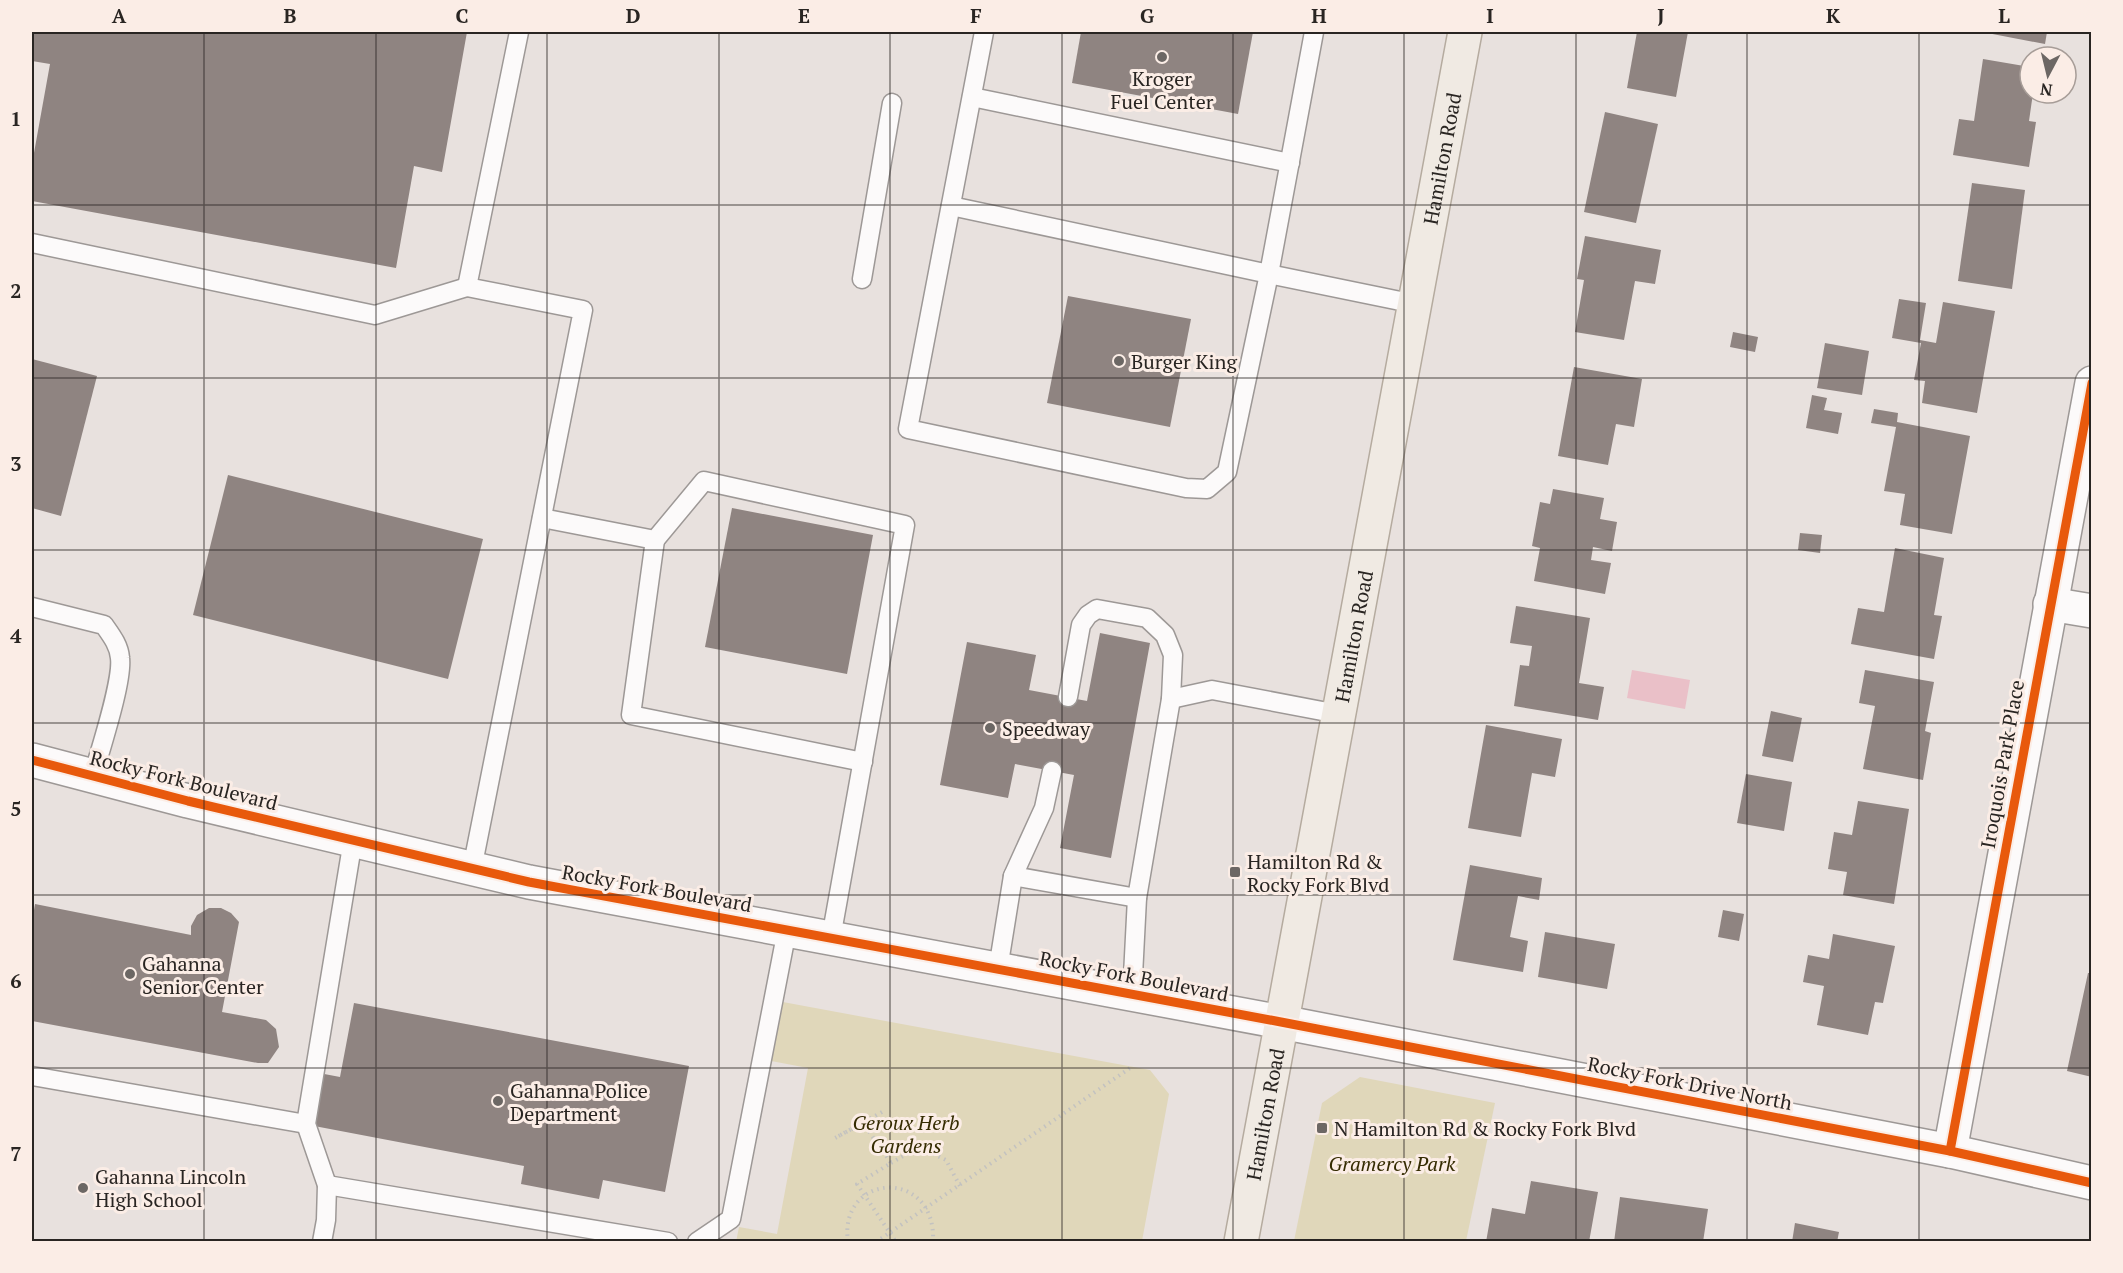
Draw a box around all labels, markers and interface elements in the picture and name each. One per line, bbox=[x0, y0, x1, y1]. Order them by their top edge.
text: A bbox=[112, 2, 127, 29]
text: B bbox=[284, 2, 297, 29]
text: C bbox=[455, 2, 469, 29]
text: D bbox=[626, 2, 640, 29]
text: E bbox=[798, 2, 810, 29]
text: F bbox=[970, 2, 982, 29]
text: G bbox=[1140, 2, 1154, 29]
text: H bbox=[1311, 2, 1327, 29]
text: I bbox=[1486, 2, 1494, 29]
text: J bbox=[1657, 2, 1665, 29]
text: K bbox=[1826, 2, 1841, 29]
text: L bbox=[1998, 2, 2010, 29]
north arrow bbox=[2018, 45, 2078, 105]
marker: Kroger Fuel Center bbox=[1155, 50, 1169, 64]
place label: Kroger Fuel Center bbox=[1111, 65, 1214, 115]
text: N bbox=[2039, 78, 2054, 102]
street label: Hamilton Road bbox=[1416, 90, 1467, 227]
text: 1 bbox=[10, 105, 22, 132]
text: 2 bbox=[10, 277, 22, 304]
place label: Burger King bbox=[1131, 348, 1237, 375]
marker: Burger King bbox=[1112, 354, 1126, 368]
text: 3 bbox=[10, 450, 22, 477]
street label: Hamilton Road bbox=[1328, 568, 1379, 705]
text: 4 bbox=[10, 622, 22, 649]
street label: Iroquois Park Place bbox=[1974, 678, 2030, 850]
place label: Speedway bbox=[1002, 715, 1091, 742]
marker: Speedway bbox=[983, 721, 997, 735]
street label: Rocky Fork Boulevard bbox=[87, 744, 281, 816]
text: 5 bbox=[10, 795, 22, 822]
place label: Hamilton Rd & Rocky Fork Blvd bbox=[1247, 848, 1389, 898]
street label: Rocky Fork Boulevard bbox=[560, 858, 754, 918]
marker: Hamilton Rd & Rocky Fork Blvd bbox=[1228, 865, 1242, 879]
street label: Rocky Fork Boulevard bbox=[1037, 944, 1231, 1008]
place label: Gahanna Senior Center bbox=[142, 950, 264, 1000]
text: 6 bbox=[10, 967, 22, 994]
marker: Gahanna Senior Center bbox=[123, 967, 137, 981]
street label: Hamilton Road bbox=[1239, 1046, 1290, 1182]
street label: Rocky Fork Drive North bbox=[1585, 1050, 1795, 1116]
place label: Gahanna Police Department bbox=[510, 1077, 648, 1127]
marker: Gahanna Police Department bbox=[491, 1094, 505, 1108]
park label: Geroux Herb Gardens bbox=[853, 1109, 960, 1159]
place label: N Hamilton Rd & Rocky Fork Blvd bbox=[1334, 1115, 1636, 1142]
marker: N Hamilton Rd & Rocky Fork Blvd bbox=[1315, 1121, 1329, 1135]
text: 7 bbox=[10, 1140, 22, 1167]
park label: Gramercy Park bbox=[1329, 1150, 1456, 1177]
place label: Gahanna Lincoln High School bbox=[95, 1163, 246, 1213]
marker: Gahanna Lincoln High School bbox=[76, 1181, 90, 1195]

